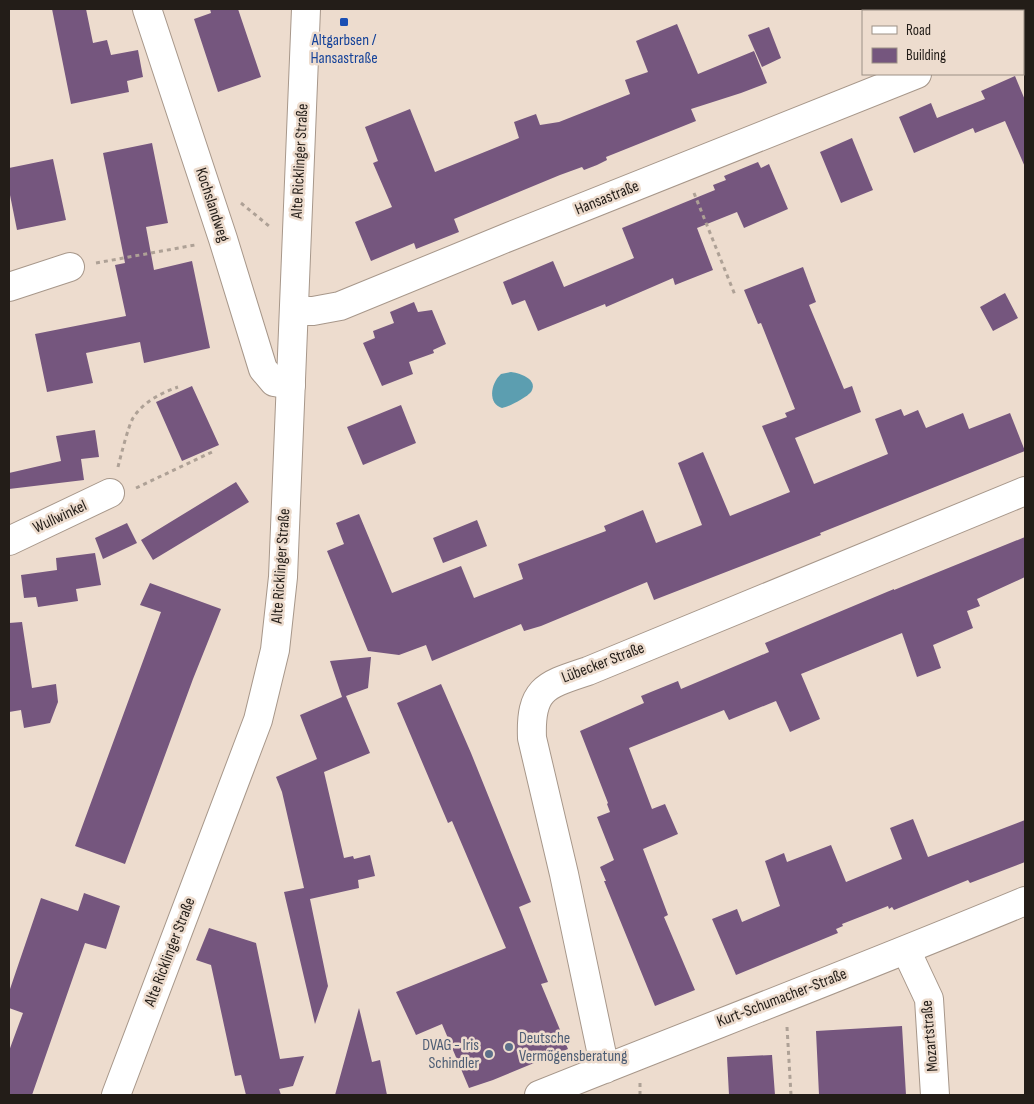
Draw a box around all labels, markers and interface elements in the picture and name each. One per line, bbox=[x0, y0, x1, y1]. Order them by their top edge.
legend bbox=[862, 10, 1024, 75]
marker: Altgarbsen / Hansastraße bbox=[338, 16, 350, 28]
text: Road bbox=[906, 21, 931, 40]
place label: Altgarbsen / Hansastraße bbox=[310, 31, 378, 68]
text: Building bbox=[906, 46, 946, 65]
street label: Alte Ricklinger Straße bbox=[287, 103, 312, 220]
street label: Kochslandweg bbox=[191, 165, 233, 245]
street label: Hansastraße bbox=[572, 177, 642, 219]
street label: Wullwinkel bbox=[30, 496, 90, 538]
street label: Alte Ricklinger Straße bbox=[267, 508, 294, 625]
street label: Lübecker Straße bbox=[559, 639, 647, 687]
street label: Alte Ricklinger Straße bbox=[140, 895, 199, 1010]
street label: Kurt-Schumacher-Straße bbox=[714, 964, 850, 1032]
street label: Mozartstraße bbox=[917, 999, 943, 1073]
place label: Deutsche Vermögensberatung bbox=[519, 1029, 627, 1066]
place label: DVAG - Iris Schindler bbox=[422, 1036, 479, 1073]
marker: Deutsche Vermögensberatung bbox=[503, 1041, 515, 1053]
marker: DVAG - Iris Schindler bbox=[483, 1048, 495, 1060]

